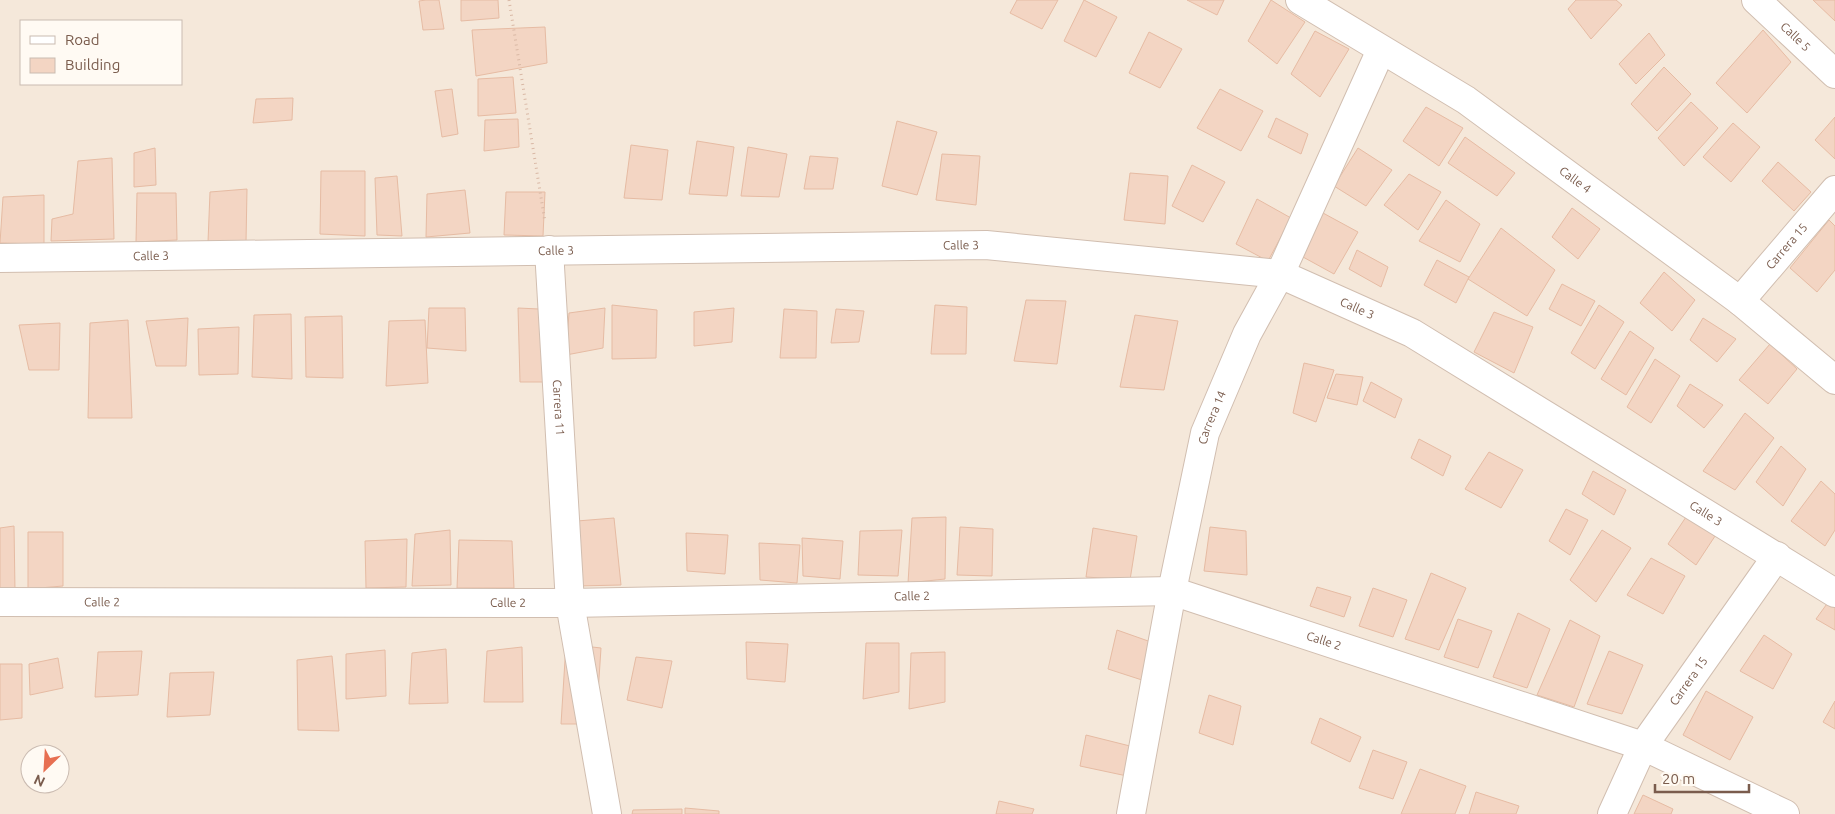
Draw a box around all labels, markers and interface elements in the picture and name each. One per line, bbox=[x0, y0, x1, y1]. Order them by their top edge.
street label: Calle 5 bbox=[1778, 19, 1813, 54]
legend bbox=[20, 20, 182, 85]
text: Road bbox=[65, 31, 100, 48]
text: Building bbox=[65, 56, 120, 73]
street label: Calle 4 bbox=[1557, 164, 1594, 196]
street label: Carrera 15 bbox=[1763, 220, 1810, 272]
street label: Calle 3 bbox=[943, 238, 979, 252]
street label: Calle 3 bbox=[538, 243, 574, 257]
street label: Calle 3 bbox=[133, 249, 169, 262]
street label: Calle 3 bbox=[1338, 295, 1376, 321]
street label: Carrera 11 bbox=[551, 379, 567, 436]
street label: Carrera 14 bbox=[1196, 389, 1228, 445]
street label: Calle 3 bbox=[1687, 498, 1725, 528]
street label: Calle 2 bbox=[894, 589, 930, 603]
street label: Calle 2 bbox=[84, 595, 120, 608]
street label: Calle 2 bbox=[490, 596, 526, 609]
street label: Calle 2 bbox=[1305, 629, 1343, 652]
street label: Carrera 15 bbox=[1667, 654, 1710, 708]
north arrow bbox=[20, 744, 70, 794]
scale bar bbox=[1655, 762, 1749, 794]
text: 20 m bbox=[1662, 770, 1695, 787]
text: N bbox=[31, 771, 48, 790]

